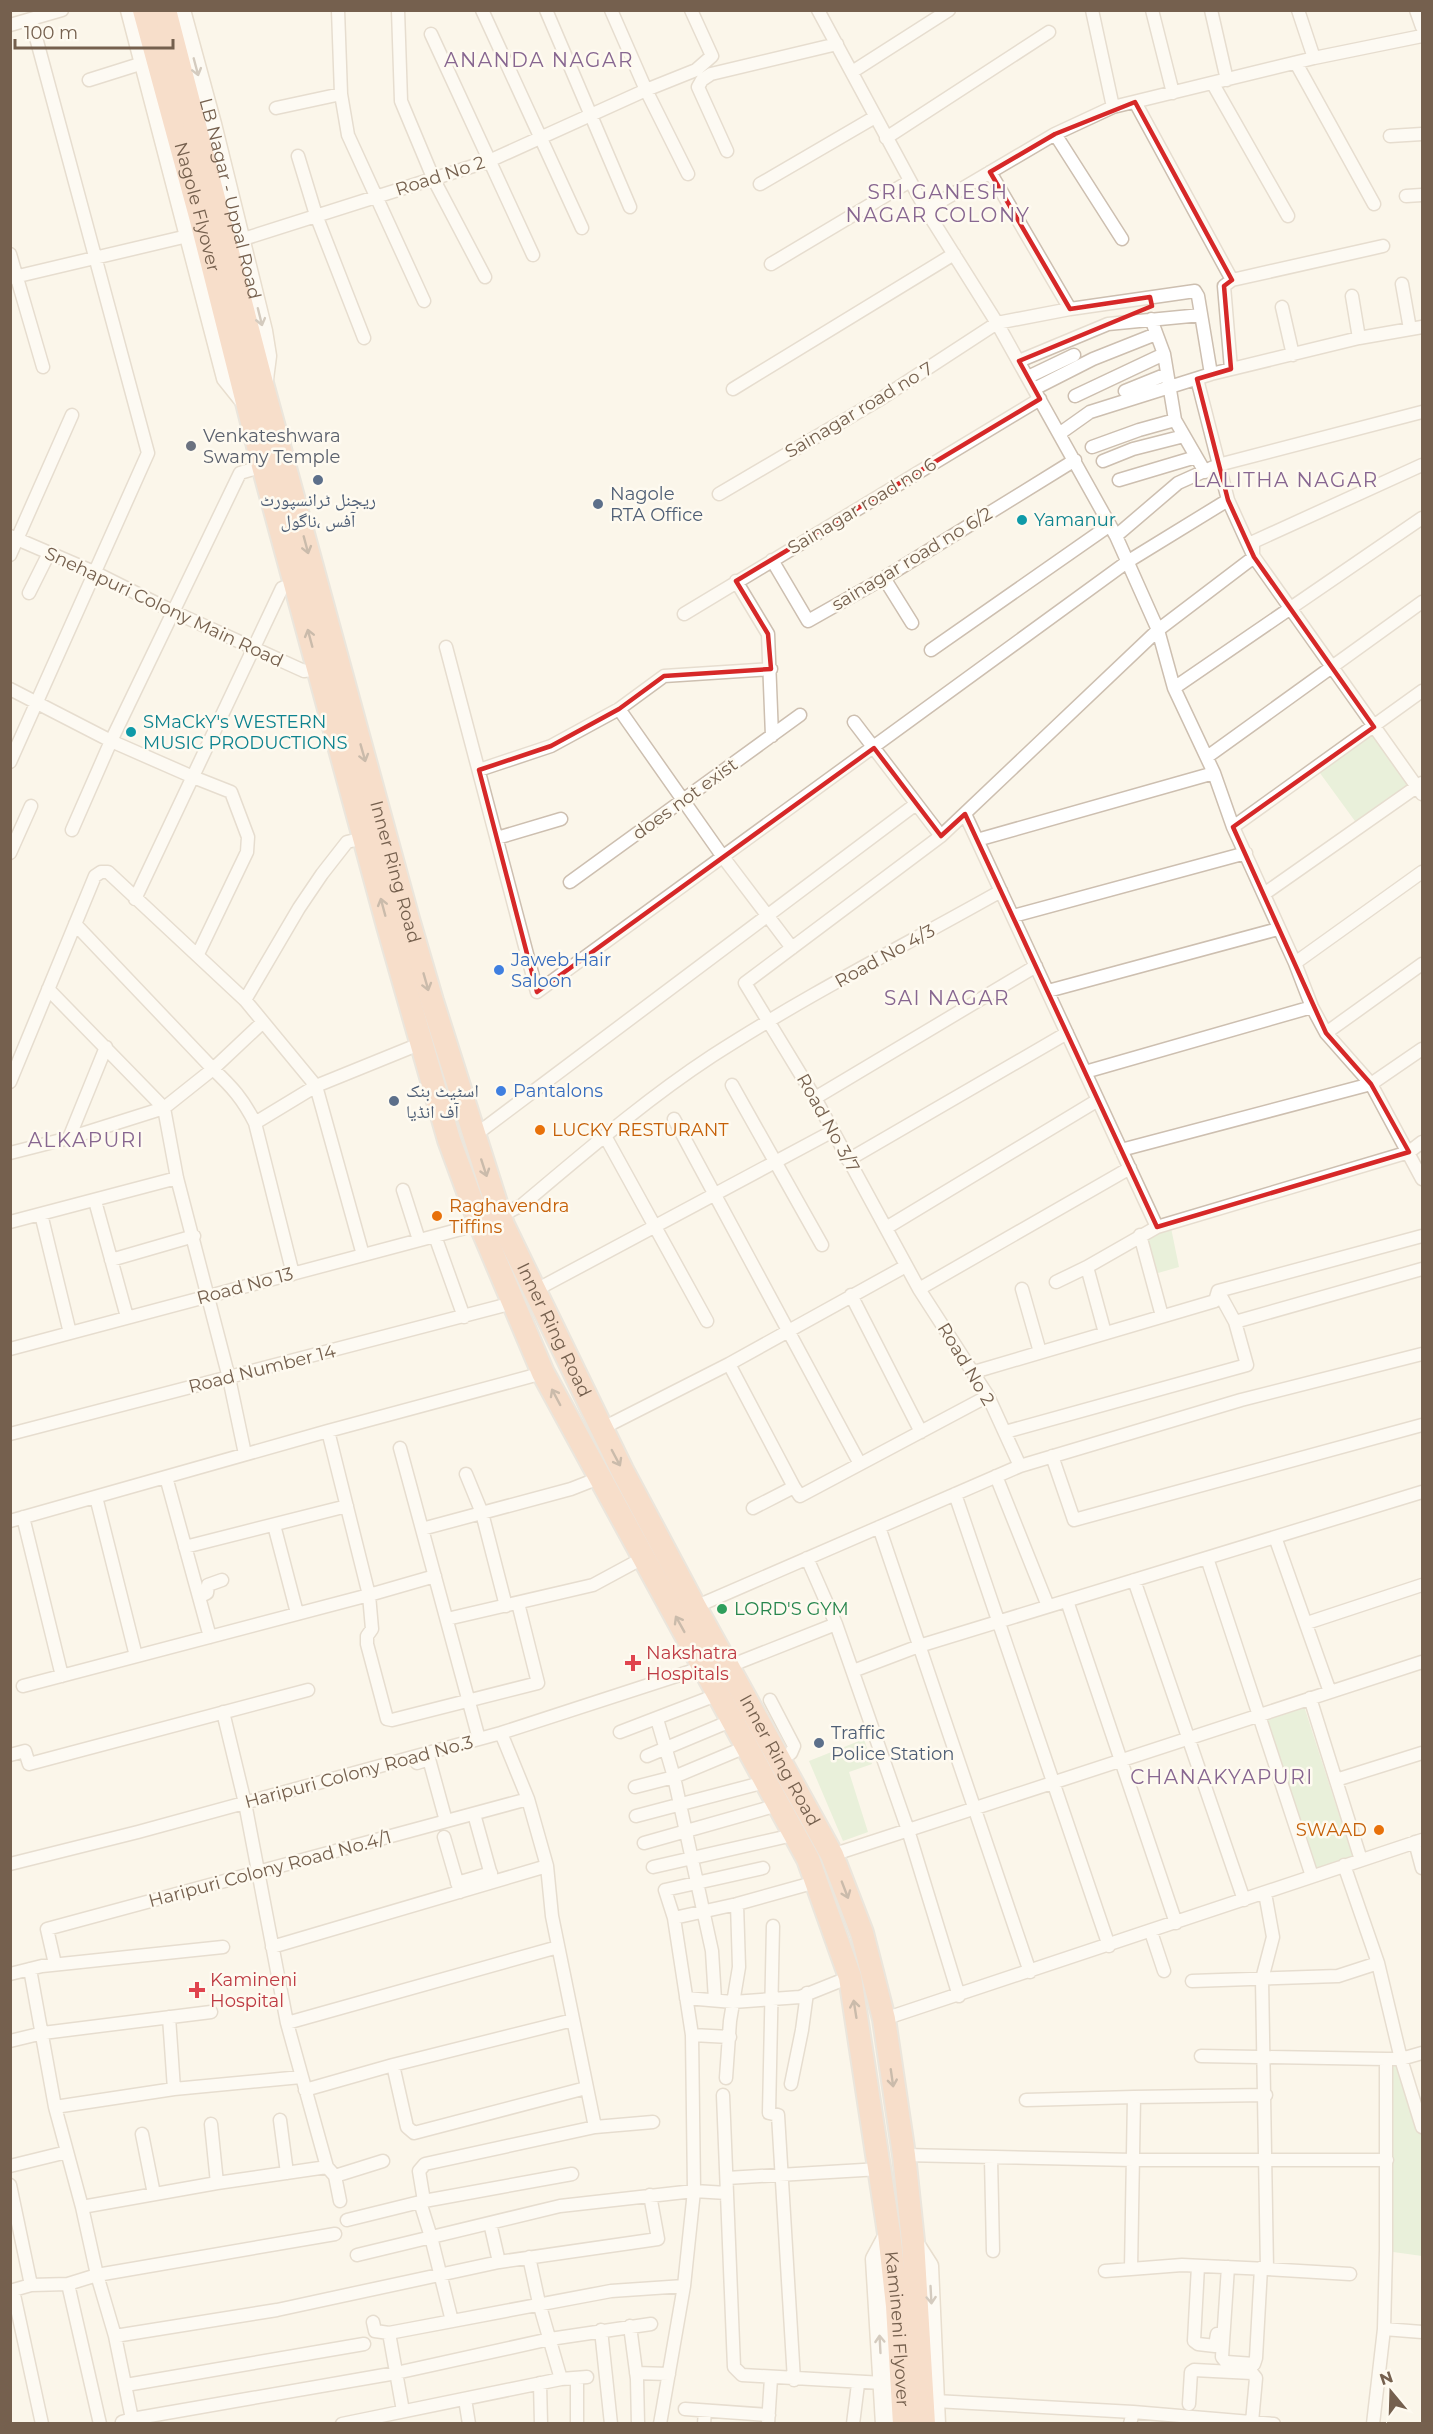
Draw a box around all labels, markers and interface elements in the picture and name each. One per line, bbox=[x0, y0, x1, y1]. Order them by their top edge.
scale bar bbox=[15, 12, 172, 50]
text: 100 m bbox=[24, 22, 78, 44]
district label: ANANDA NAGAR bbox=[444, 48, 634, 72]
one-way arrow bbox=[191, 57, 203, 76]
street label: LB Nagar - Uppal Road bbox=[194, 96, 266, 302]
street label: Nagole Flyover bbox=[169, 139, 225, 274]
street label: Road No 2 bbox=[393, 151, 487, 201]
district label: SRI GANESH NAGAR COLONY bbox=[845, 180, 1031, 227]
one-way arrow bbox=[254, 307, 266, 326]
street label: Sainagar road no 7 bbox=[781, 357, 937, 463]
place label: Venkateshwara Swamy Temple bbox=[203, 425, 341, 468]
marker: Venkateshwara Swamy Temple bbox=[184, 439, 198, 453]
street label: Sainagar road no 6 bbox=[784, 453, 940, 559]
district label: LALITHA NAGAR bbox=[1193, 468, 1379, 492]
marker: ریجنل ٹرانسپورٹ آفس ،ناگول bbox=[311, 473, 325, 487]
place label: Nagole RTA Office bbox=[610, 483, 703, 526]
place label: ریجنل ٹرانسپورٹ آفس ،ناگول bbox=[260, 489, 376, 532]
marker: Nagole RTA Office bbox=[591, 497, 605, 511]
street label: sainagar road no 6/2 bbox=[828, 502, 996, 616]
place label: Yamanur bbox=[1034, 509, 1116, 531]
marker: Yamanur bbox=[1015, 513, 1029, 527]
one-way arrow bbox=[301, 535, 312, 554]
street label: Snehapuri Colony Main Road bbox=[41, 542, 287, 672]
one-way arrow bbox=[304, 629, 316, 648]
place label: SMaCkY's WESTERN MUSIC PRODUCTIONS bbox=[143, 711, 348, 754]
marker: SMaCkY's WESTERN MUSIC PRODUCTIONS bbox=[124, 725, 138, 739]
one-way arrow bbox=[358, 743, 369, 762]
street label: does not exist bbox=[628, 754, 742, 844]
street label: Inner Ring Road bbox=[365, 798, 425, 946]
one-way arrow bbox=[377, 898, 388, 917]
street label: Road No 4/3 bbox=[831, 919, 939, 993]
place label: Jaweb Hair Saloon bbox=[510, 949, 611, 992]
marker: Jaweb Hair Saloon bbox=[492, 963, 506, 977]
one-way arrow bbox=[421, 972, 432, 991]
district label: SAI NAGAR bbox=[884, 986, 1010, 1010]
street label: Road No 3/7 bbox=[792, 1070, 864, 1176]
place label: اسٹیٹ بنک آف انڈیا bbox=[406, 1080, 479, 1123]
place label: Pantalons bbox=[513, 1080, 603, 1102]
marker: Pantalons bbox=[494, 1084, 508, 1098]
marker: اسٹیٹ بنک آف انڈیا bbox=[387, 1094, 401, 1108]
place label: LUCKY RESTURANT bbox=[552, 1119, 729, 1141]
marker: LUCKY RESTURANT bbox=[533, 1123, 547, 1137]
district label: ALKAPURI bbox=[28, 1128, 144, 1152]
one-way arrow bbox=[479, 1158, 490, 1177]
place label: Raghavendra Tiffins bbox=[449, 1195, 569, 1238]
marker: Raghavendra Tiffins bbox=[430, 1209, 444, 1223]
street label: Inner Ring Road bbox=[512, 1259, 596, 1401]
street label: Road No 13 bbox=[194, 1263, 296, 1309]
street label: Road No 2 bbox=[933, 1319, 999, 1409]
street label: Road Number 14 bbox=[186, 1340, 338, 1398]
one-way arrow bbox=[550, 1389, 561, 1407]
one-way arrow bbox=[611, 1449, 623, 1467]
place label: LORD'S GYM bbox=[734, 1598, 849, 1620]
marker: LORD'S GYM bbox=[715, 1602, 729, 1616]
one-way arrow bbox=[674, 1615, 685, 1633]
place label: Nakshatra Hospitals bbox=[646, 1642, 738, 1685]
marker: Nakshatra Hospitals bbox=[624, 1654, 642, 1672]
street label: Inner Ring Road bbox=[735, 1691, 825, 1830]
place label: Traffic Police Station bbox=[831, 1722, 954, 1765]
street label: Haripuri Colony Road No.3 bbox=[242, 1731, 476, 1813]
marker: Traffic Police Station bbox=[812, 1736, 826, 1750]
district label: CHANAKYAPURI bbox=[1130, 1765, 1314, 1789]
place label: SWAAD bbox=[1296, 1819, 1367, 1841]
marker: SWAAD bbox=[1372, 1823, 1386, 1837]
street label: Haripuri Colony Road No.4/1 bbox=[146, 1826, 394, 1912]
one-way arrow bbox=[841, 1880, 852, 1899]
place label: Kamineni Hospital bbox=[210, 1969, 297, 2012]
marker: Kamineni Hospital bbox=[188, 1981, 206, 1999]
one-way arrow bbox=[850, 2000, 861, 2020]
one-way arrow bbox=[887, 2068, 898, 2088]
street label: Kamineni Flyover bbox=[880, 2250, 914, 2408]
one-way arrow bbox=[925, 2284, 936, 2304]
one-way arrow bbox=[875, 2335, 886, 2355]
north arrow bbox=[1361, 2362, 1421, 2422]
text: N bbox=[1377, 2367, 1395, 2389]

